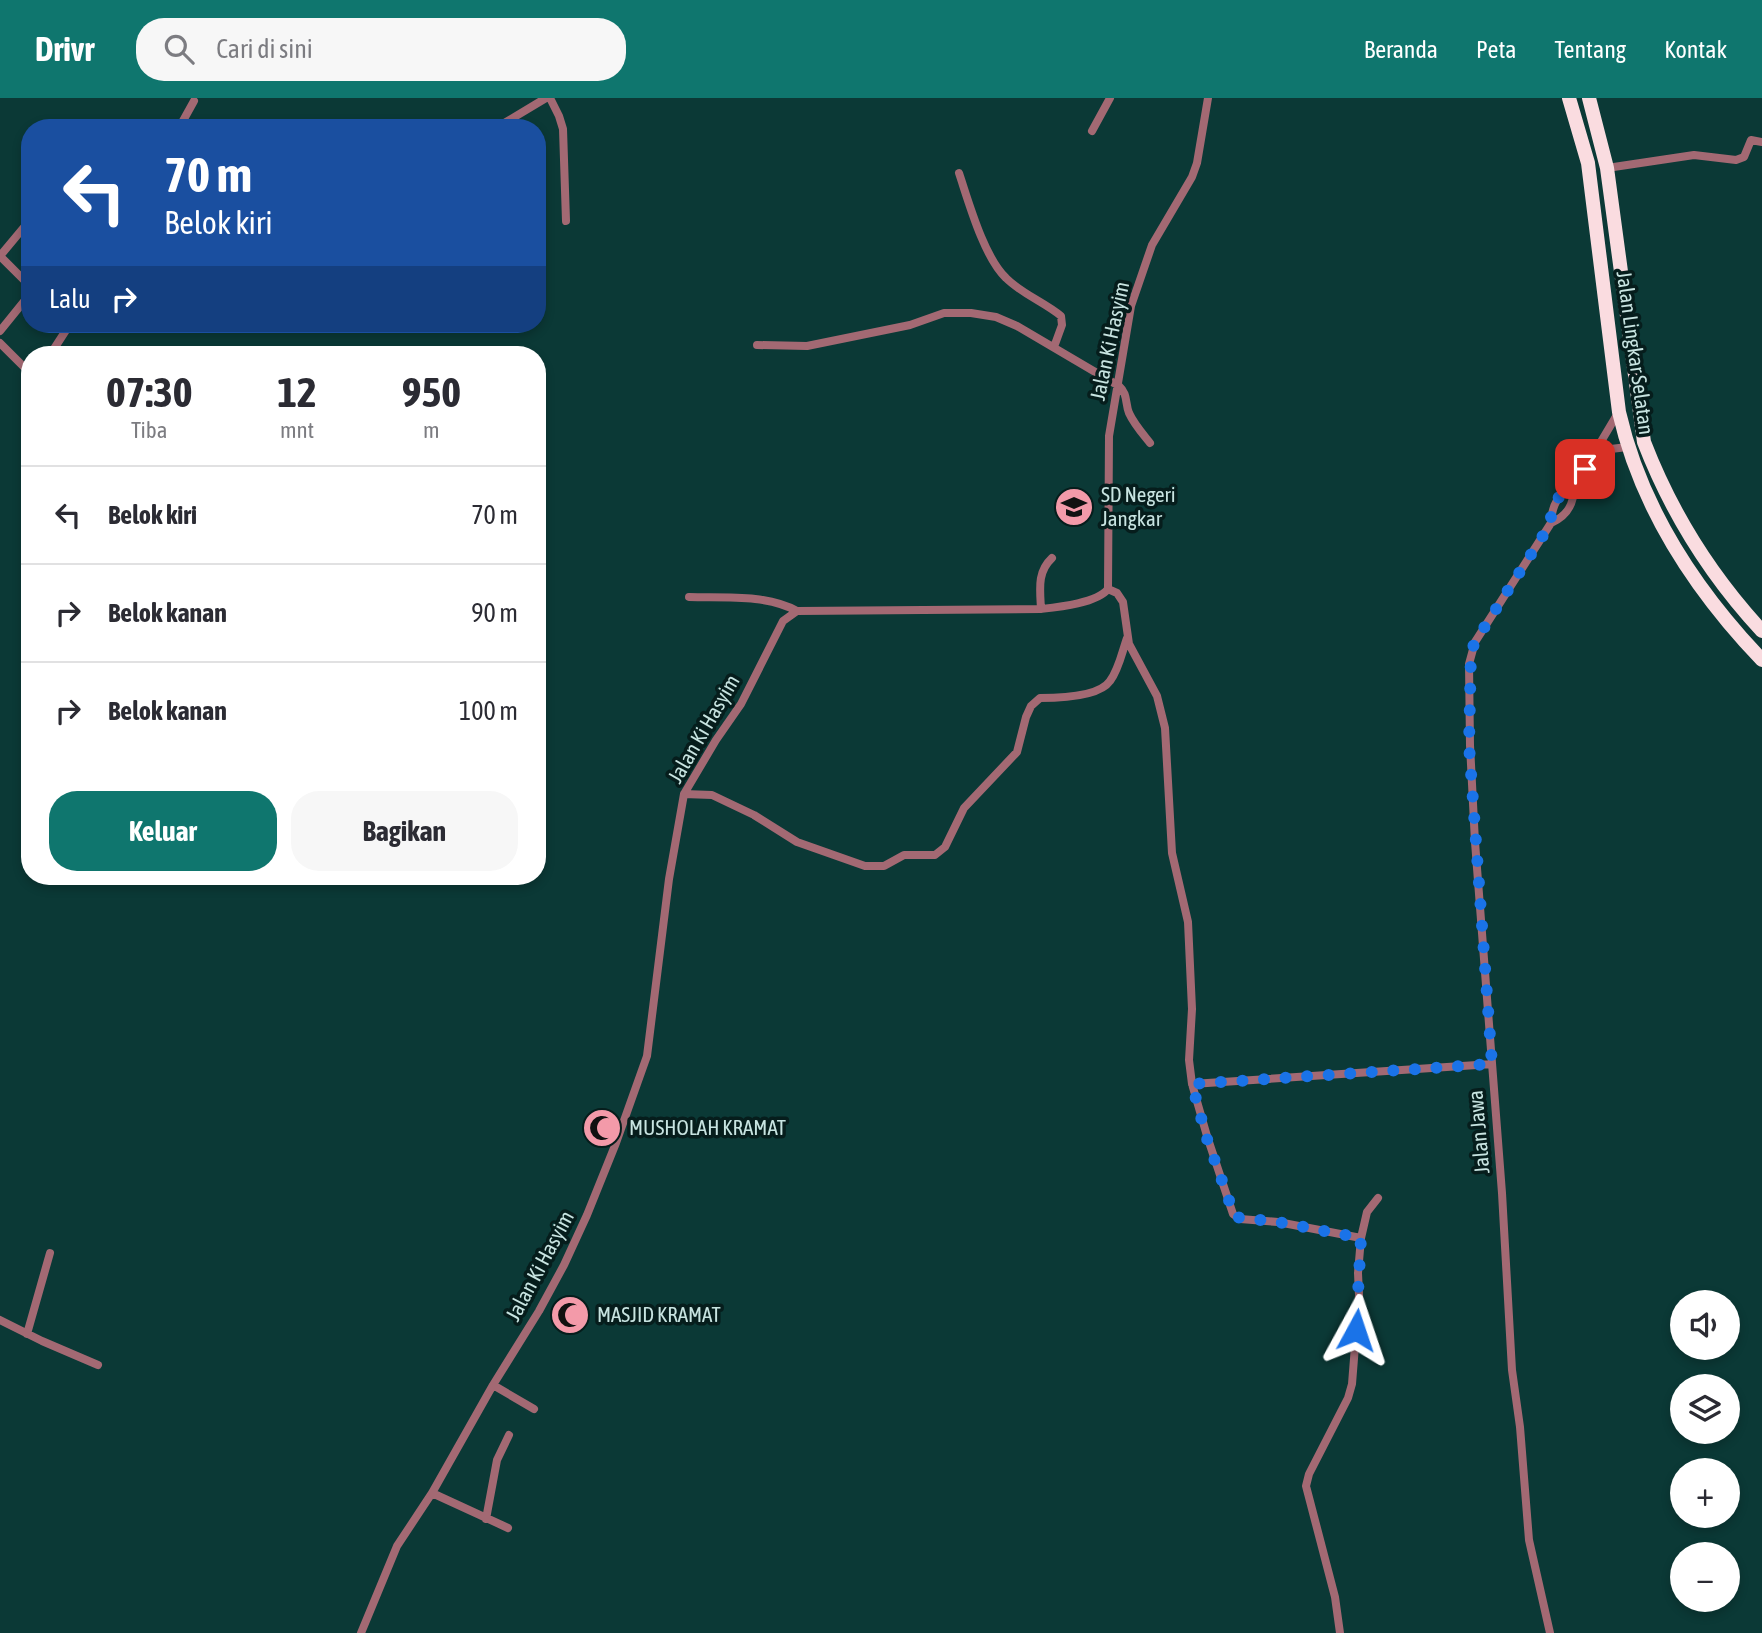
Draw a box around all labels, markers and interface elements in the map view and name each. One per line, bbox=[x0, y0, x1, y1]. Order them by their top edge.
search box bbox=[136, 18, 626, 81]
text: Drivr bbox=[35, 30, 94, 68]
icon: search bbox=[160, 30, 198, 68]
text: Cari di sini bbox=[216, 34, 313, 64]
text: Beranda bbox=[1364, 36, 1438, 63]
text: Peta bbox=[1476, 36, 1516, 63]
text: Tentang bbox=[1554, 36, 1626, 63]
text: Kontak bbox=[1664, 36, 1727, 63]
text: 70 m bbox=[164, 146, 252, 202]
icon: left bbox=[49, 147, 140, 238]
text: Belok kiri bbox=[164, 204, 273, 241]
street label: Jalan Lingkar Selatan bbox=[1613, 270, 1659, 436]
street label: Jalan Ki Hasyim bbox=[1085, 279, 1133, 402]
icon: right bbox=[105, 280, 143, 318]
text: Lalu bbox=[49, 284, 91, 314]
text: 07:30 bbox=[106, 368, 192, 416]
text: 12 bbox=[277, 368, 317, 416]
text: 950 bbox=[402, 368, 461, 416]
text: Tiba bbox=[131, 417, 167, 443]
text: mnt bbox=[280, 417, 314, 443]
text: m bbox=[423, 417, 440, 443]
pin bbox=[1555, 439, 1615, 499]
icon: arrive bbox=[1566, 450, 1604, 488]
place label: SD Negeri Jangkar bbox=[1101, 482, 1176, 530]
school or university icon: SD Negeri Jangkar bbox=[1053, 486, 1095, 528]
icon: left bbox=[49, 496, 87, 534]
text: Belok kiri bbox=[108, 500, 197, 530]
text: 70 m bbox=[471, 500, 518, 530]
icon: right bbox=[49, 594, 87, 632]
text: Belok kanan bbox=[108, 598, 227, 628]
text: 90 m bbox=[471, 598, 518, 628]
street label: Jalan Ki Hasyim bbox=[663, 670, 744, 787]
icon: right bbox=[49, 692, 87, 730]
text: Belok kanan bbox=[108, 696, 227, 726]
text: 100 m bbox=[459, 696, 518, 726]
button: Keluar bbox=[49, 791, 277, 871]
button: Bagikan bbox=[291, 791, 518, 871]
street label: Jalan Jawa bbox=[1462, 1089, 1494, 1175]
mosque icon: MUSHOLAH KRAMAT bbox=[581, 1107, 623, 1149]
place label: MUSHOLAH KRAMAT bbox=[629, 1115, 786, 1139]
street label: Jalan Ki Hasyim bbox=[500, 1207, 578, 1325]
map controls bbox=[1670, 1290, 1740, 1612]
button: sound bbox=[1670, 1290, 1740, 1360]
position arrow bbox=[1319, 1293, 1393, 1367]
mosque icon: MASJID KRAMAT bbox=[549, 1294, 591, 1336]
place label: MASJID KRAMAT bbox=[597, 1302, 721, 1326]
button: layers bbox=[1670, 1374, 1740, 1444]
button: + bbox=[1670, 1458, 1740, 1528]
button: − bbox=[1670, 1542, 1740, 1612]

